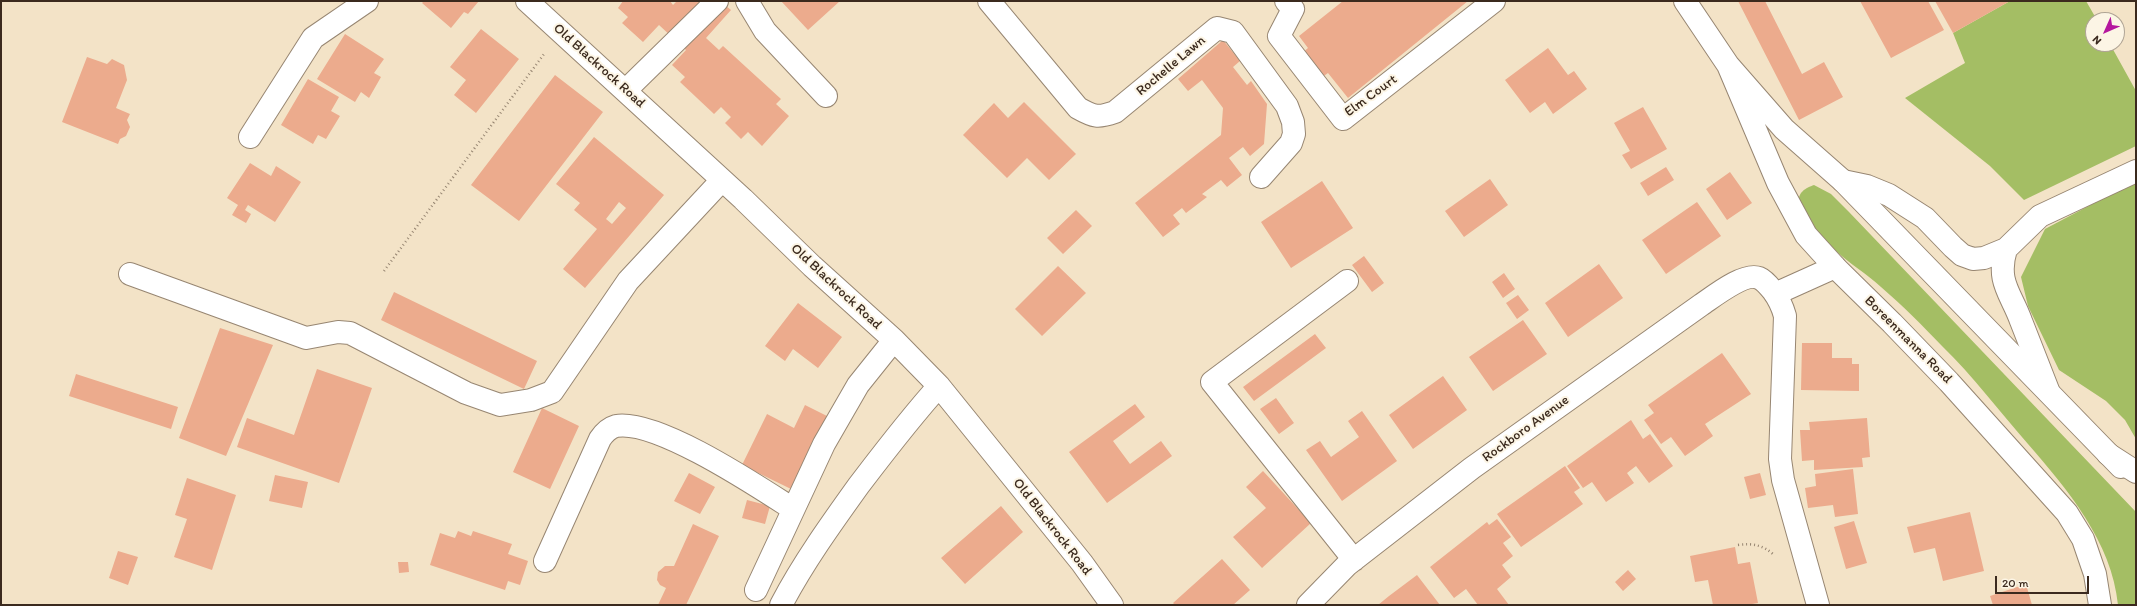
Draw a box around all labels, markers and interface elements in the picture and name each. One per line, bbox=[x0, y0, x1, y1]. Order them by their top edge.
north arrow bbox=[2085, 12, 2125, 52]
street label: Old Blackrock Road bbox=[549, 20, 649, 112]
street label: Rochelle Lawn bbox=[1133, 32, 1209, 100]
text: N bbox=[2090, 33, 2104, 47]
street label: Elm Court bbox=[1342, 71, 1400, 121]
street label: Old Blackrock Road bbox=[787, 241, 885, 333]
street label: Boreenmanna Road bbox=[1861, 293, 1955, 387]
street label: Rockboro Avenue bbox=[1479, 392, 1573, 466]
street label: Old Blackrock Road bbox=[1009, 475, 1095, 579]
scale bar bbox=[1997, 568, 2091, 594]
text: 20 m bbox=[2002, 576, 2029, 590]

